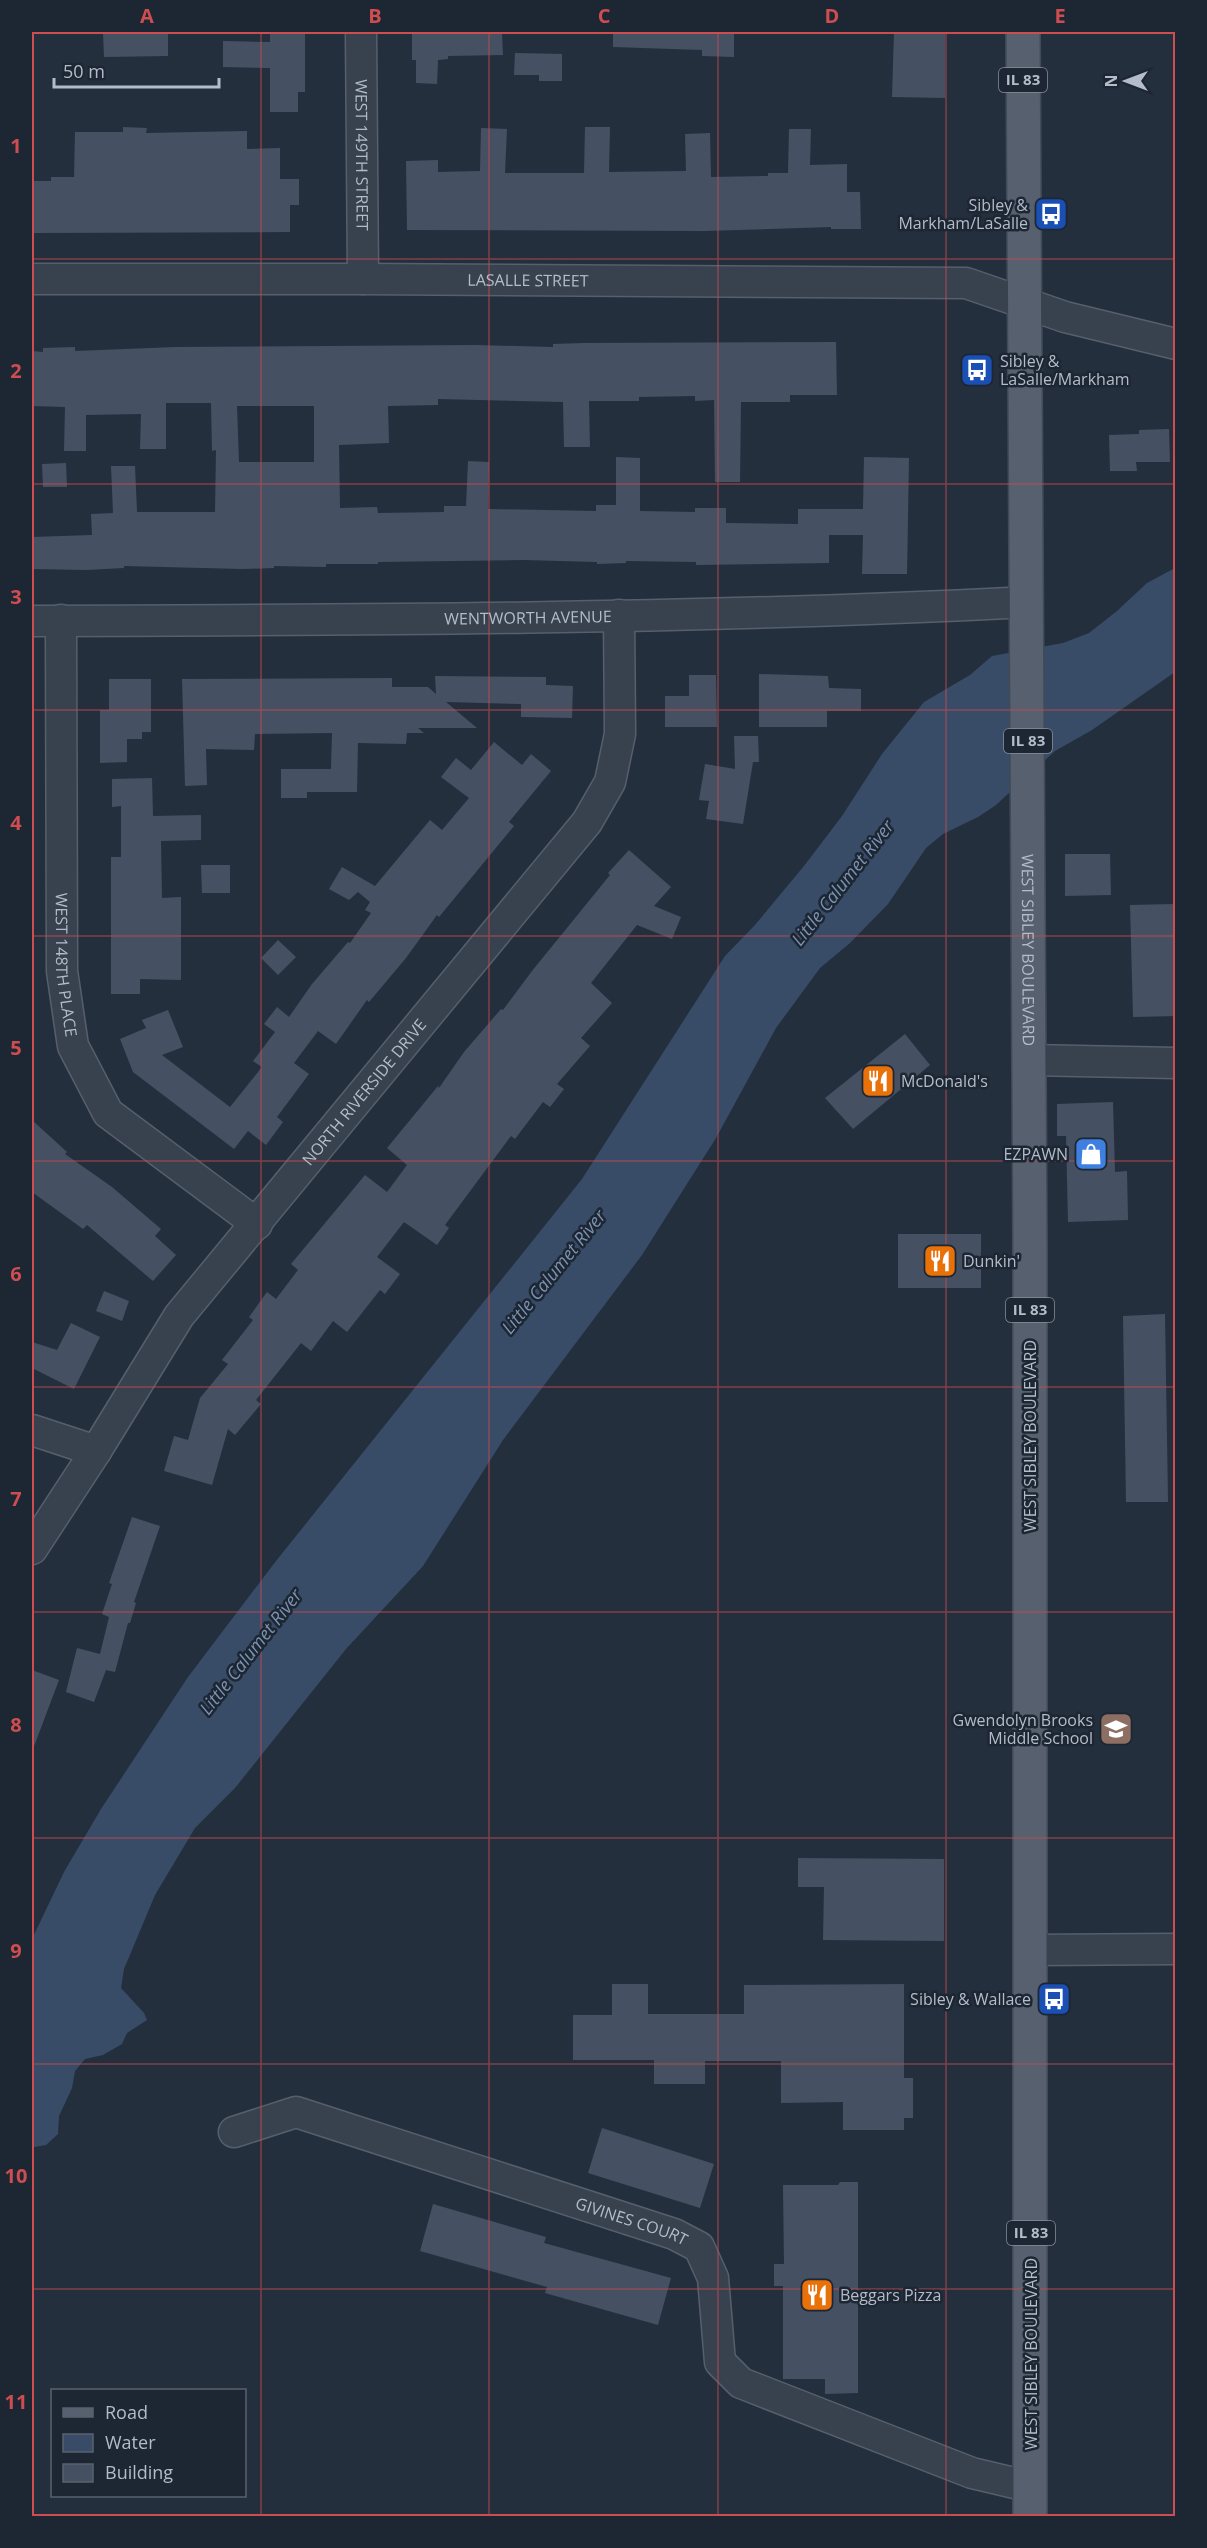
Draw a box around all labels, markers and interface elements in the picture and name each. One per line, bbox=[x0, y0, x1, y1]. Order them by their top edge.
text: A bbox=[140, 2, 154, 29]
text: B bbox=[368, 2, 382, 29]
text: C bbox=[598, 2, 611, 29]
text: D bbox=[825, 2, 839, 29]
text: E bbox=[1054, 2, 1066, 29]
scale bar bbox=[54, 51, 219, 89]
north arrow bbox=[1096, 51, 1156, 111]
text: 50 m bbox=[63, 59, 105, 83]
road number: IL 83 bbox=[999, 68, 1047, 92]
text: N bbox=[1100, 74, 1122, 88]
street label: WEST 149TH STREET bbox=[350, 79, 374, 231]
text: 1 bbox=[10, 132, 22, 159]
place label: Sibley & Markham/LaSalle bbox=[898, 194, 1028, 234]
bus stop icon: Sibley & Markham/LaSalle bbox=[1033, 196, 1069, 232]
street label: LASALLE STREET bbox=[467, 269, 589, 291]
place label: Sibley & LaSalle/Markham bbox=[1000, 350, 1130, 390]
bus stop icon: Sibley & LaSalle/Markham bbox=[959, 352, 995, 388]
text: 2 bbox=[10, 357, 22, 384]
text: 3 bbox=[10, 583, 22, 610]
street label: WENTWORTH AVENUE bbox=[444, 605, 612, 630]
road number: IL 83 bbox=[1004, 729, 1052, 753]
text: 4 bbox=[10, 809, 22, 836]
water label: Little Calumet River bbox=[786, 814, 899, 950]
street label: WEST SIBLEY BOULEVARD bbox=[1017, 854, 1040, 1046]
street label: WEST 148TH PLACE bbox=[51, 893, 83, 1038]
street label: NORTH RIVERSIDE DRIVE bbox=[297, 1014, 431, 1170]
text: 5 bbox=[10, 1034, 22, 1061]
restaurant icon: McDonald's bbox=[860, 1063, 896, 1099]
place label: McDonald's bbox=[901, 1070, 988, 1092]
shop icon: EZPAWN bbox=[1073, 1136, 1109, 1172]
place label: EZPAWN bbox=[1003, 1143, 1068, 1165]
water label: Little Calumet River bbox=[496, 1204, 611, 1339]
restaurant icon: Dunkin' bbox=[922, 1243, 958, 1279]
place label: Dunkin' bbox=[963, 1250, 1020, 1272]
text: 6 bbox=[10, 1260, 22, 1287]
road number: IL 83 bbox=[1006, 1298, 1054, 1322]
street label: WEST SIBLEY BOULEVARD bbox=[1019, 1340, 1041, 1532]
text: 7 bbox=[10, 1485, 22, 1512]
water label: Little Calumet River bbox=[194, 1583, 307, 1719]
place label: Gwendolyn Brooks Middle School bbox=[953, 1709, 1093, 1749]
text: 8 bbox=[10, 1711, 22, 1738]
school or university icon: Gwendolyn Brooks Middle School bbox=[1098, 1711, 1134, 1747]
text: 9 bbox=[10, 1937, 22, 1964]
bus stop icon: Sibley & Wallace bbox=[1036, 1981, 1072, 2017]
place label: Sibley & Wallace bbox=[910, 1988, 1031, 2010]
text: 10 bbox=[5, 2162, 27, 2189]
street label: GIVINES COURT bbox=[573, 2192, 692, 2250]
road number: IL 83 bbox=[1007, 2221, 1055, 2245]
street label: WEST SIBLEY BOULEVARD bbox=[1020, 2258, 1042, 2450]
restaurant icon: Beggars Pizza bbox=[799, 2277, 835, 2313]
place label: Beggars Pizza bbox=[840, 2284, 941, 2306]
text: 11 bbox=[5, 2388, 27, 2415]
legend bbox=[51, 2389, 246, 2497]
text: Road bbox=[105, 2400, 148, 2424]
text: Water bbox=[105, 2430, 156, 2454]
text: Building bbox=[105, 2460, 173, 2484]

